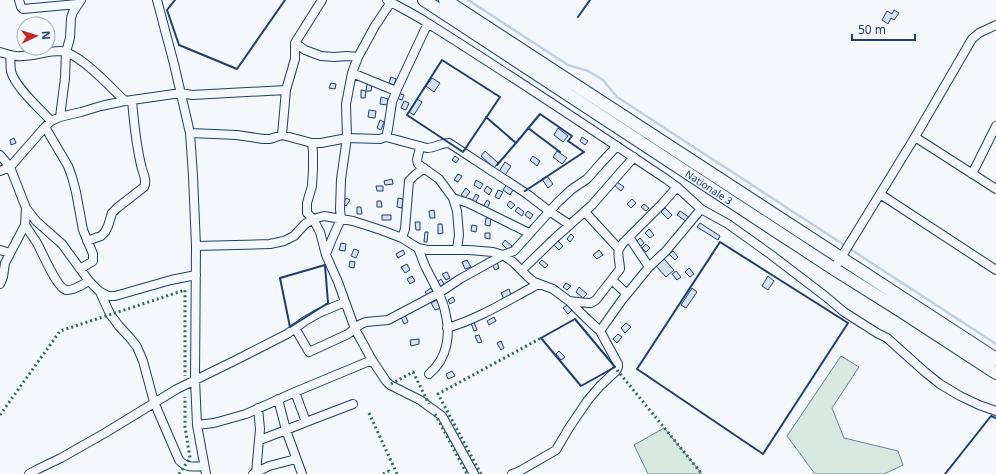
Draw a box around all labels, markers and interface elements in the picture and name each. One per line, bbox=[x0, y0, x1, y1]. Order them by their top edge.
north arrow bbox=[16, 16, 56, 56]
scale bar bbox=[852, 16, 915, 42]
text: 50 m bbox=[858, 21, 886, 38]
text: N bbox=[39, 30, 54, 40]
street label: Nationale 3 bbox=[683, 166, 736, 208]

